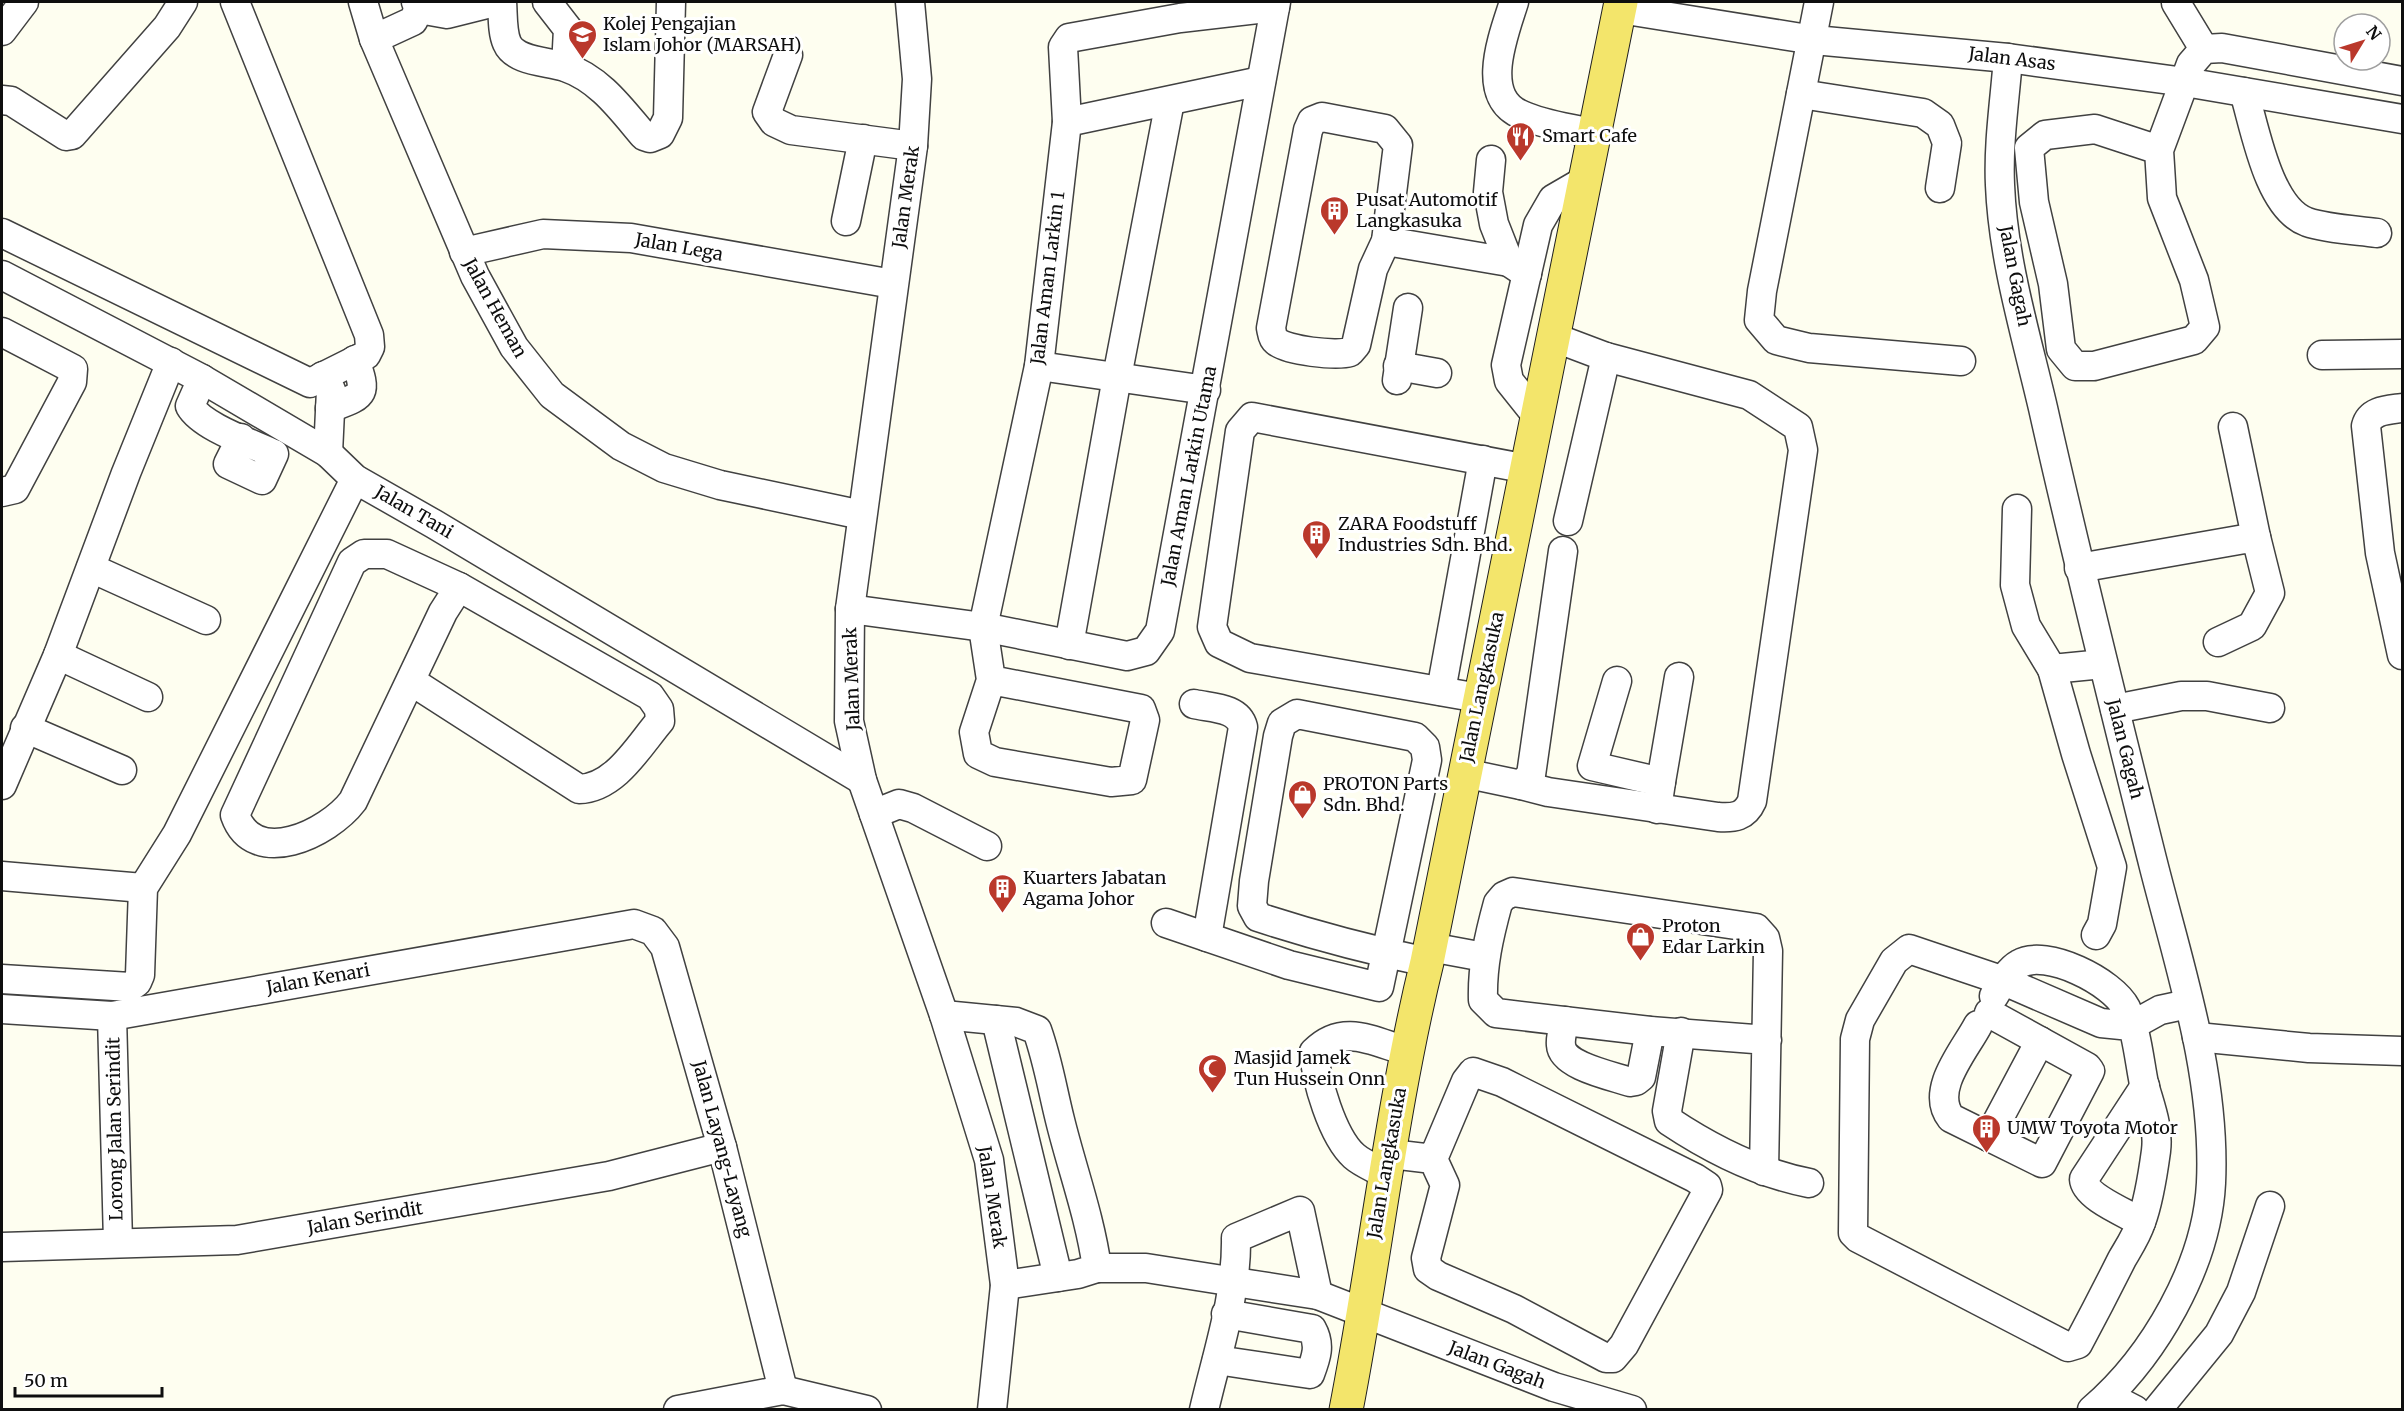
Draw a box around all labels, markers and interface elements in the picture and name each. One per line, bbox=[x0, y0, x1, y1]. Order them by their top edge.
place label: Kolej Pengajian Islam Johor (MARSAH) bbox=[603, 12, 802, 56]
north arrow bbox=[2332, 12, 2392, 72]
school or university icon: Kolej Pengajian Islam Johor (MARSAH) bbox=[566, 18, 598, 60]
text: N bbox=[2362, 22, 2386, 44]
street label: Jalan Asas bbox=[1966, 42, 2057, 75]
restaurant icon: Smart Cafe bbox=[1505, 120, 1537, 162]
place label: Smart Cafe bbox=[1542, 124, 1637, 147]
street label: Jalan Merak bbox=[887, 144, 924, 251]
place label: Pusat Automotif Langkasuka bbox=[1356, 188, 1499, 232]
street label: Jalan Aman Larkin 1 bbox=[1025, 190, 1070, 367]
building icon: Pusat Automotif Langkasuka bbox=[1319, 194, 1351, 236]
street label: Jalan Gagah bbox=[1994, 222, 2037, 328]
street label: Jalan Lega bbox=[632, 227, 725, 266]
street label: Jalan Heman bbox=[458, 253, 532, 362]
street label: Jalan Aman Larkin Utama bbox=[1156, 364, 1221, 589]
street label: Jalan Tani bbox=[370, 479, 458, 543]
place label: ZARA Foodstuff Industries Sdn. Bhd. bbox=[1338, 512, 1513, 556]
building icon: ZARA Foodstuff Industries Sdn. Bhd. bbox=[1301, 518, 1333, 560]
street label: Jalan Langkasuka bbox=[1454, 609, 1509, 765]
street label: Jalan Merak bbox=[838, 626, 865, 732]
street label: Jalan Gagah bbox=[2102, 695, 2149, 801]
place label: PROTON Parts Sdn. Bhd. bbox=[1323, 772, 1448, 816]
shop icon: PROTON Parts Sdn. Bhd. bbox=[1286, 778, 1318, 820]
place label: Kuarters Jabatan Agama Johor bbox=[1022, 866, 1166, 910]
building icon: Kuarters Jabatan Agama Johor bbox=[986, 872, 1018, 914]
place label: Proton Edar Larkin bbox=[1662, 914, 1765, 958]
shop icon: Proton Edar Larkin bbox=[1625, 920, 1657, 962]
street label: Jalan Kenari bbox=[263, 958, 372, 999]
street label: Lorong Jalan Serindit bbox=[101, 1037, 128, 1221]
place label: Masjid Jamek Tun Hussein Onn bbox=[1234, 1046, 1385, 1090]
mosque icon: Masjid Jamek Tun Hussein Onn bbox=[1197, 1052, 1229, 1094]
street label: Jalan Layang-Layang bbox=[688, 1057, 757, 1240]
street label: Jalan Langkasuka bbox=[1362, 1085, 1411, 1241]
building icon: UMW Toyota Motor bbox=[1970, 1112, 2002, 1154]
place label: UMW Toyota Motor bbox=[2007, 1116, 2178, 1139]
street label: Jalan Merak bbox=[973, 1143, 1012, 1250]
street label: Jalan Serindit bbox=[304, 1196, 425, 1239]
street label: Jalan Gagah bbox=[1444, 1335, 1549, 1394]
scale bar bbox=[15, 1360, 162, 1398]
text: 50 m bbox=[24, 1369, 68, 1392]

